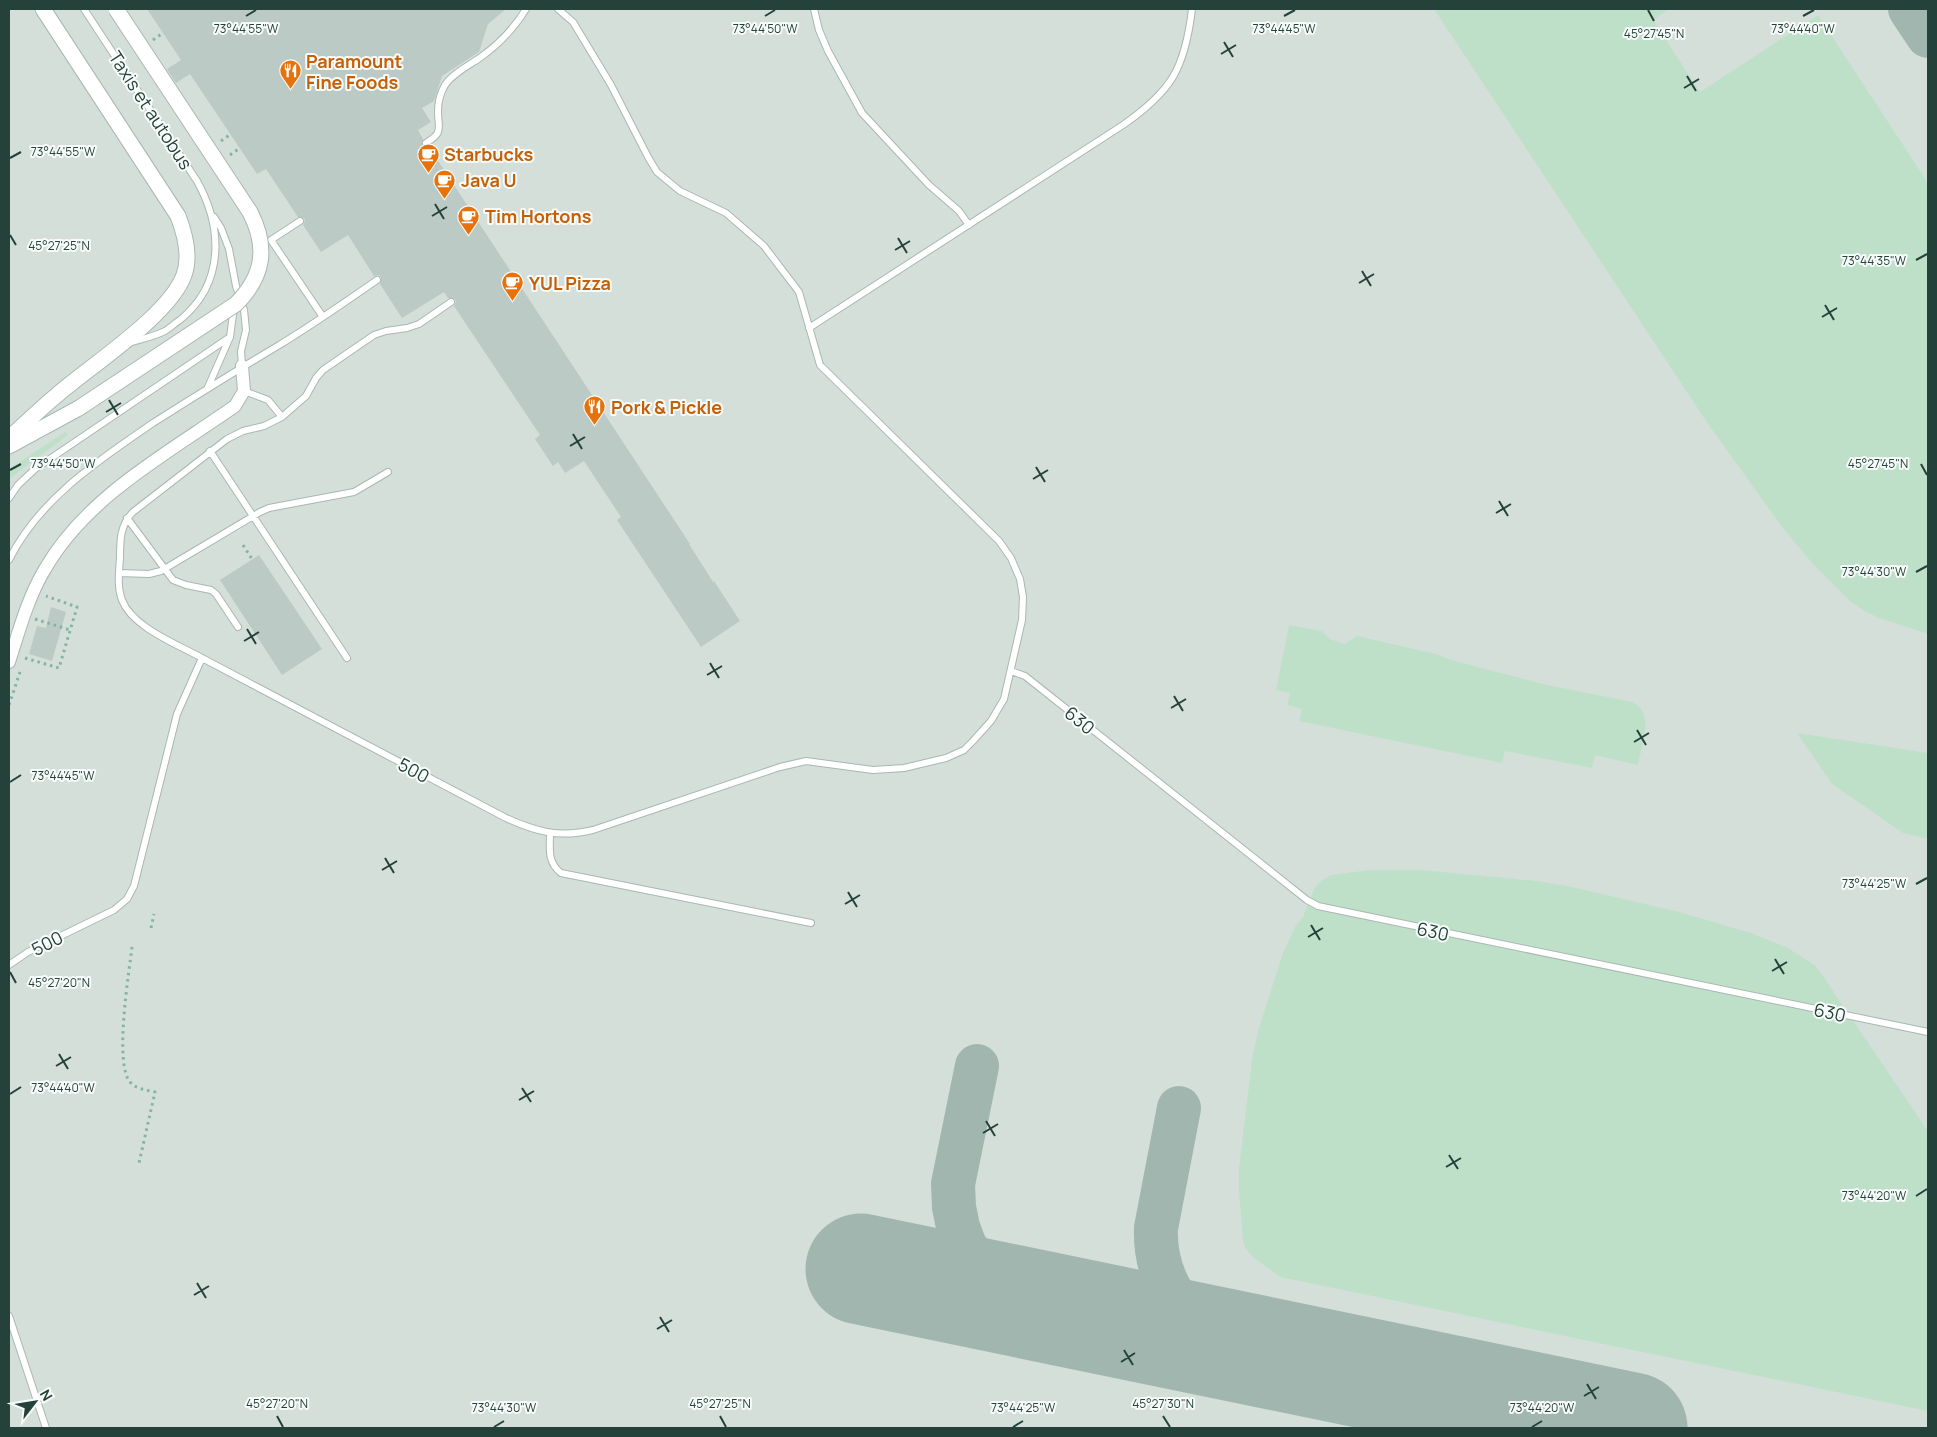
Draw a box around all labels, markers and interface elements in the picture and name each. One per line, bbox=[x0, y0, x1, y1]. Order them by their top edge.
text: 73°44'55"W bbox=[214, 20, 279, 37]
text: 73°44'50"W bbox=[733, 20, 798, 37]
text: 73°44'45"W bbox=[1252, 20, 1316, 37]
text: 73°44'40"W bbox=[1771, 20, 1835, 37]
text: 45°27'45"N bbox=[1624, 25, 1684, 42]
street label: Taxis et autobus bbox=[104, 46, 198, 174]
place label: Paramount Fine Foods bbox=[306, 49, 402, 94]
restaurant icon: Paramount Fine Foods bbox=[278, 59, 302, 90]
cafe icon: Starbucks bbox=[416, 142, 440, 173]
place label: Starbucks bbox=[444, 142, 533, 166]
text: 73°44'55"W bbox=[31, 143, 96, 160]
cafe icon: Java U bbox=[433, 168, 457, 199]
place label: Java U bbox=[461, 168, 516, 192]
cafe icon: Tim Hortons bbox=[457, 204, 481, 235]
place label: Tim Hortons bbox=[485, 204, 592, 228]
text: 45°27'25"N bbox=[28, 237, 90, 254]
text: 73°44'35"W bbox=[1842, 252, 1907, 269]
cafe icon: YUL Pizza bbox=[501, 271, 525, 302]
place label: YUL Pizza bbox=[529, 271, 611, 295]
restaurant icon: Pork & Pickle bbox=[583, 395, 607, 426]
place label: Pork & Pickle bbox=[611, 395, 722, 419]
text: 73°44'50"W bbox=[31, 455, 96, 472]
text: 45°27'45"N bbox=[1848, 455, 1908, 472]
text: 73°44'30"W bbox=[1842, 563, 1907, 580]
street label: 630 bbox=[1060, 701, 1100, 739]
street label: 500 bbox=[394, 752, 434, 788]
text: 73°44'45"W bbox=[31, 767, 95, 784]
text: 73°44'25"W bbox=[1842, 875, 1907, 892]
street label: 630 bbox=[1415, 916, 1451, 946]
street label: 500 bbox=[27, 925, 67, 961]
text: 45°27'20"N bbox=[28, 974, 90, 991]
street label: 630 bbox=[1812, 997, 1848, 1027]
text: 73°44'40"W bbox=[31, 1079, 95, 1096]
text: 73°44'20"W bbox=[1842, 1187, 1907, 1204]
north arrow bbox=[10, 1377, 60, 1427]
text: N bbox=[36, 1386, 57, 1404]
text: 45°27'20"N bbox=[246, 1395, 308, 1412]
text: 45°27'25"N bbox=[689, 1395, 751, 1412]
text: 45°27'30"N bbox=[1132, 1395, 1194, 1412]
text: 73°44'30"W bbox=[472, 1399, 537, 1416]
text: 73°44'25"W bbox=[991, 1399, 1056, 1416]
text: 73°44'20"W bbox=[1510, 1399, 1575, 1416]

